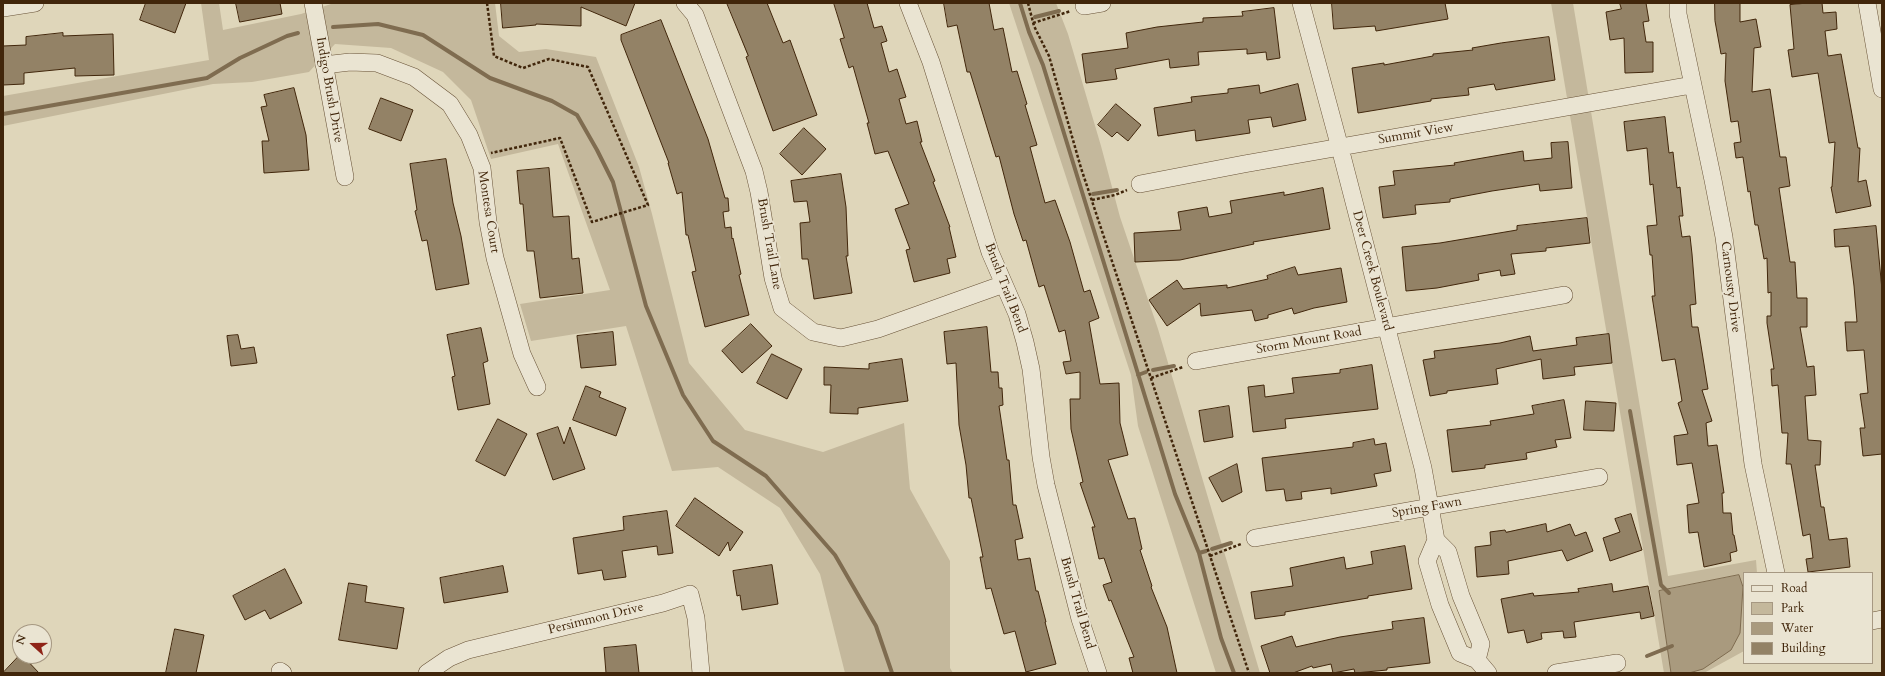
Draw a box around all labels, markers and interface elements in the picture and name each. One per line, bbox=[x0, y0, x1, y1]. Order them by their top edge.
street label: Indigo Brush Drive bbox=[312, 36, 346, 144]
street label: Summit View bbox=[1377, 120, 1455, 148]
street label: Montesa Court bbox=[474, 170, 502, 254]
street label: Brush Trail Lane bbox=[753, 197, 785, 291]
street label: Deer Creek Boulevard bbox=[1348, 209, 1396, 333]
street label: Carnousty Drive bbox=[1717, 240, 1743, 334]
street label: Brush Trail Bend bbox=[981, 241, 1029, 335]
street label: Storm Mount Road bbox=[1255, 324, 1363, 358]
street label: Spring Fawn bbox=[1391, 494, 1463, 522]
street label: Brush Trail Bend bbox=[1056, 555, 1098, 651]
legend bbox=[1743, 572, 1873, 664]
text: Road bbox=[1781, 580, 1807, 596]
street label: Persimmon Drive bbox=[547, 600, 645, 638]
text: Park bbox=[1781, 600, 1804, 616]
text: Water bbox=[1781, 620, 1813, 636]
north arrow bbox=[12, 624, 52, 664]
text: N bbox=[13, 633, 30, 647]
text: Building bbox=[1781, 640, 1825, 656]

